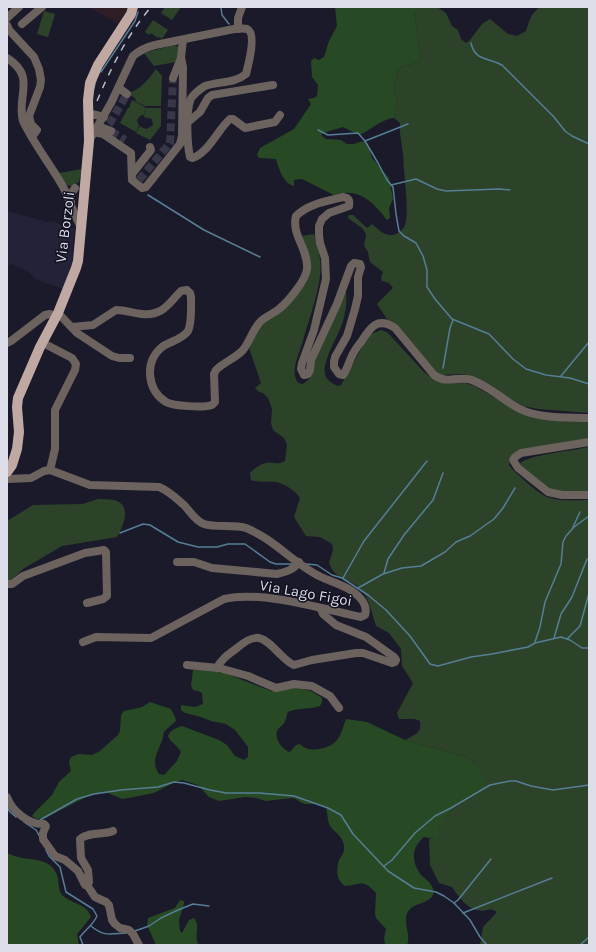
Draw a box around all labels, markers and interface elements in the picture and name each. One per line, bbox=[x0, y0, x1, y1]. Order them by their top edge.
street label: Via Borzoli bbox=[52, 190, 78, 264]
street label: Via Lago Figoi bbox=[258, 576, 354, 610]

